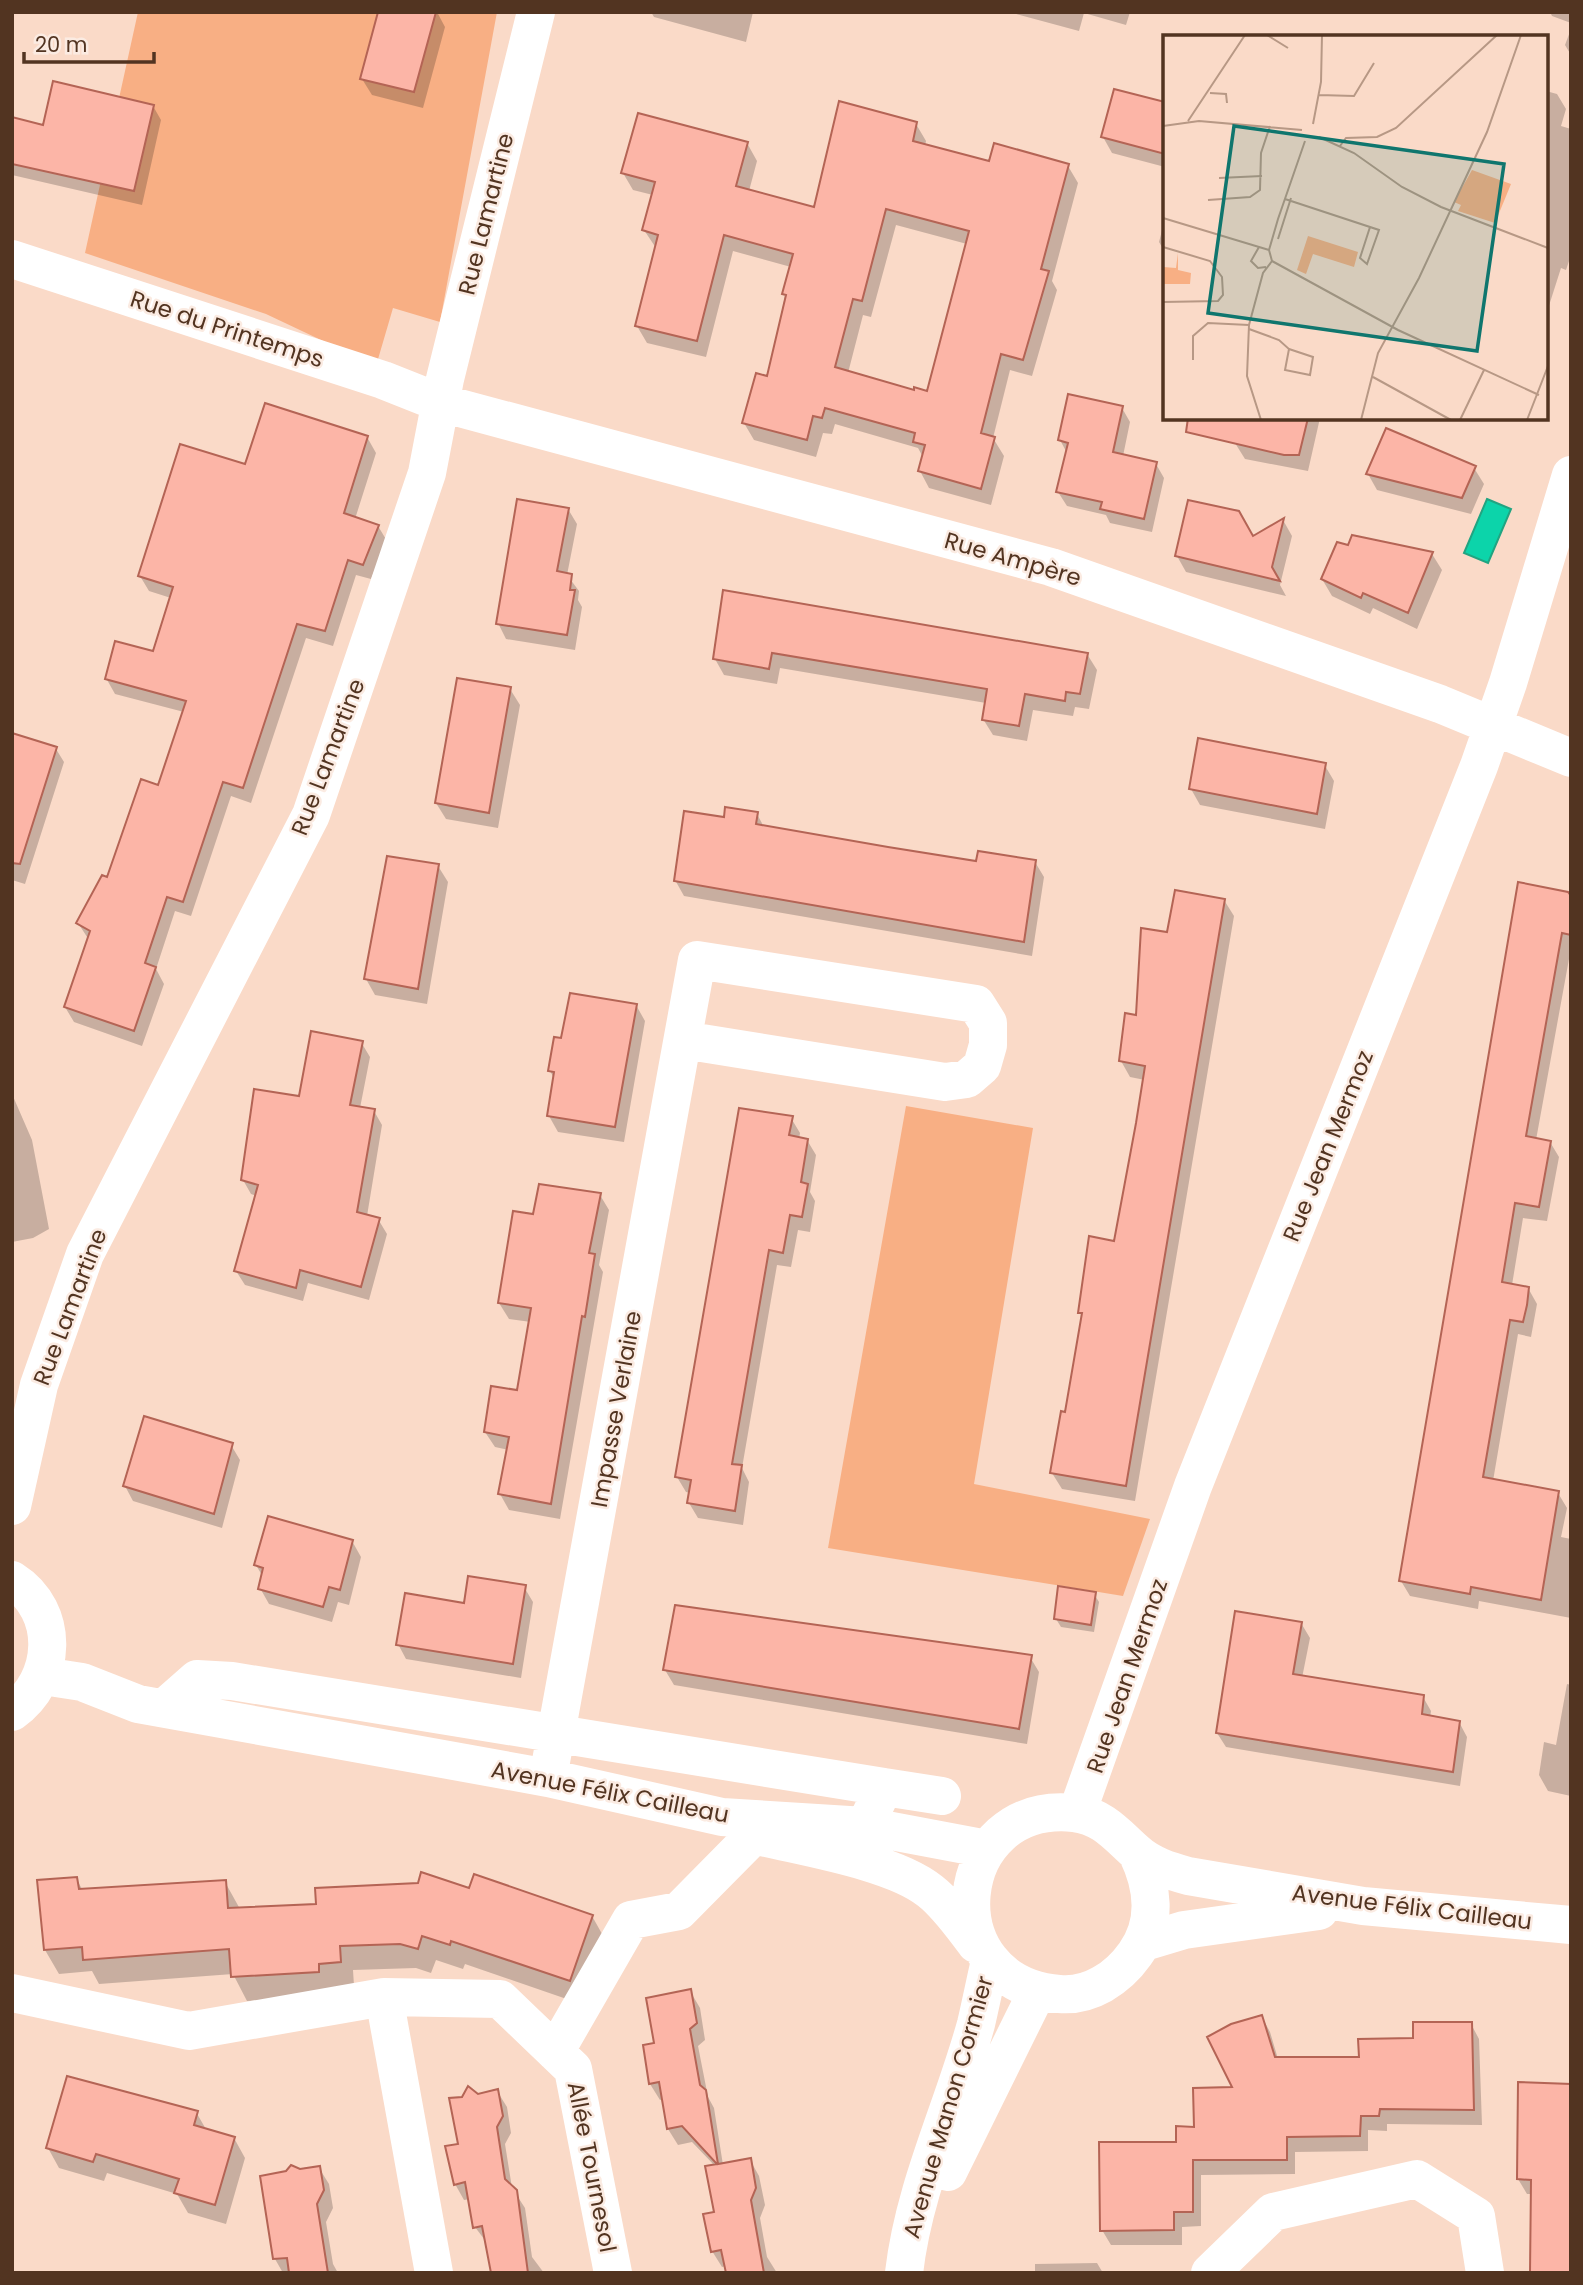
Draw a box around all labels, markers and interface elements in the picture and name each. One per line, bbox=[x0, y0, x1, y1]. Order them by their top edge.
scale bar bbox=[24, 21, 154, 65]
text: 20 m bbox=[35, 30, 88, 59]
inset map bbox=[1163, 35, 1548, 420]
street label: Rue Lamartine bbox=[450, 130, 522, 298]
street label: Rue du Printemps bbox=[126, 283, 328, 375]
street label: Rue Ampère bbox=[941, 524, 1085, 594]
street label: Rue Lamartine bbox=[283, 674, 373, 840]
street label: Rue Jean Mermoz bbox=[1275, 1046, 1381, 1246]
street label: Rue Lamartine bbox=[25, 1224, 115, 1390]
street label: Impasse Verlaine bbox=[583, 1308, 649, 1510]
street label: Rue Jean Mermoz bbox=[1079, 1575, 1175, 1777]
street label: Avenue Félix Cailleau bbox=[488, 1753, 732, 1831]
street label: Avenue Félix Cailleau bbox=[1290, 1876, 1534, 1938]
street label: Avenue Manon Cormier bbox=[895, 1972, 1001, 2242]
street label: Allée Tournesol bbox=[560, 2079, 624, 2255]

